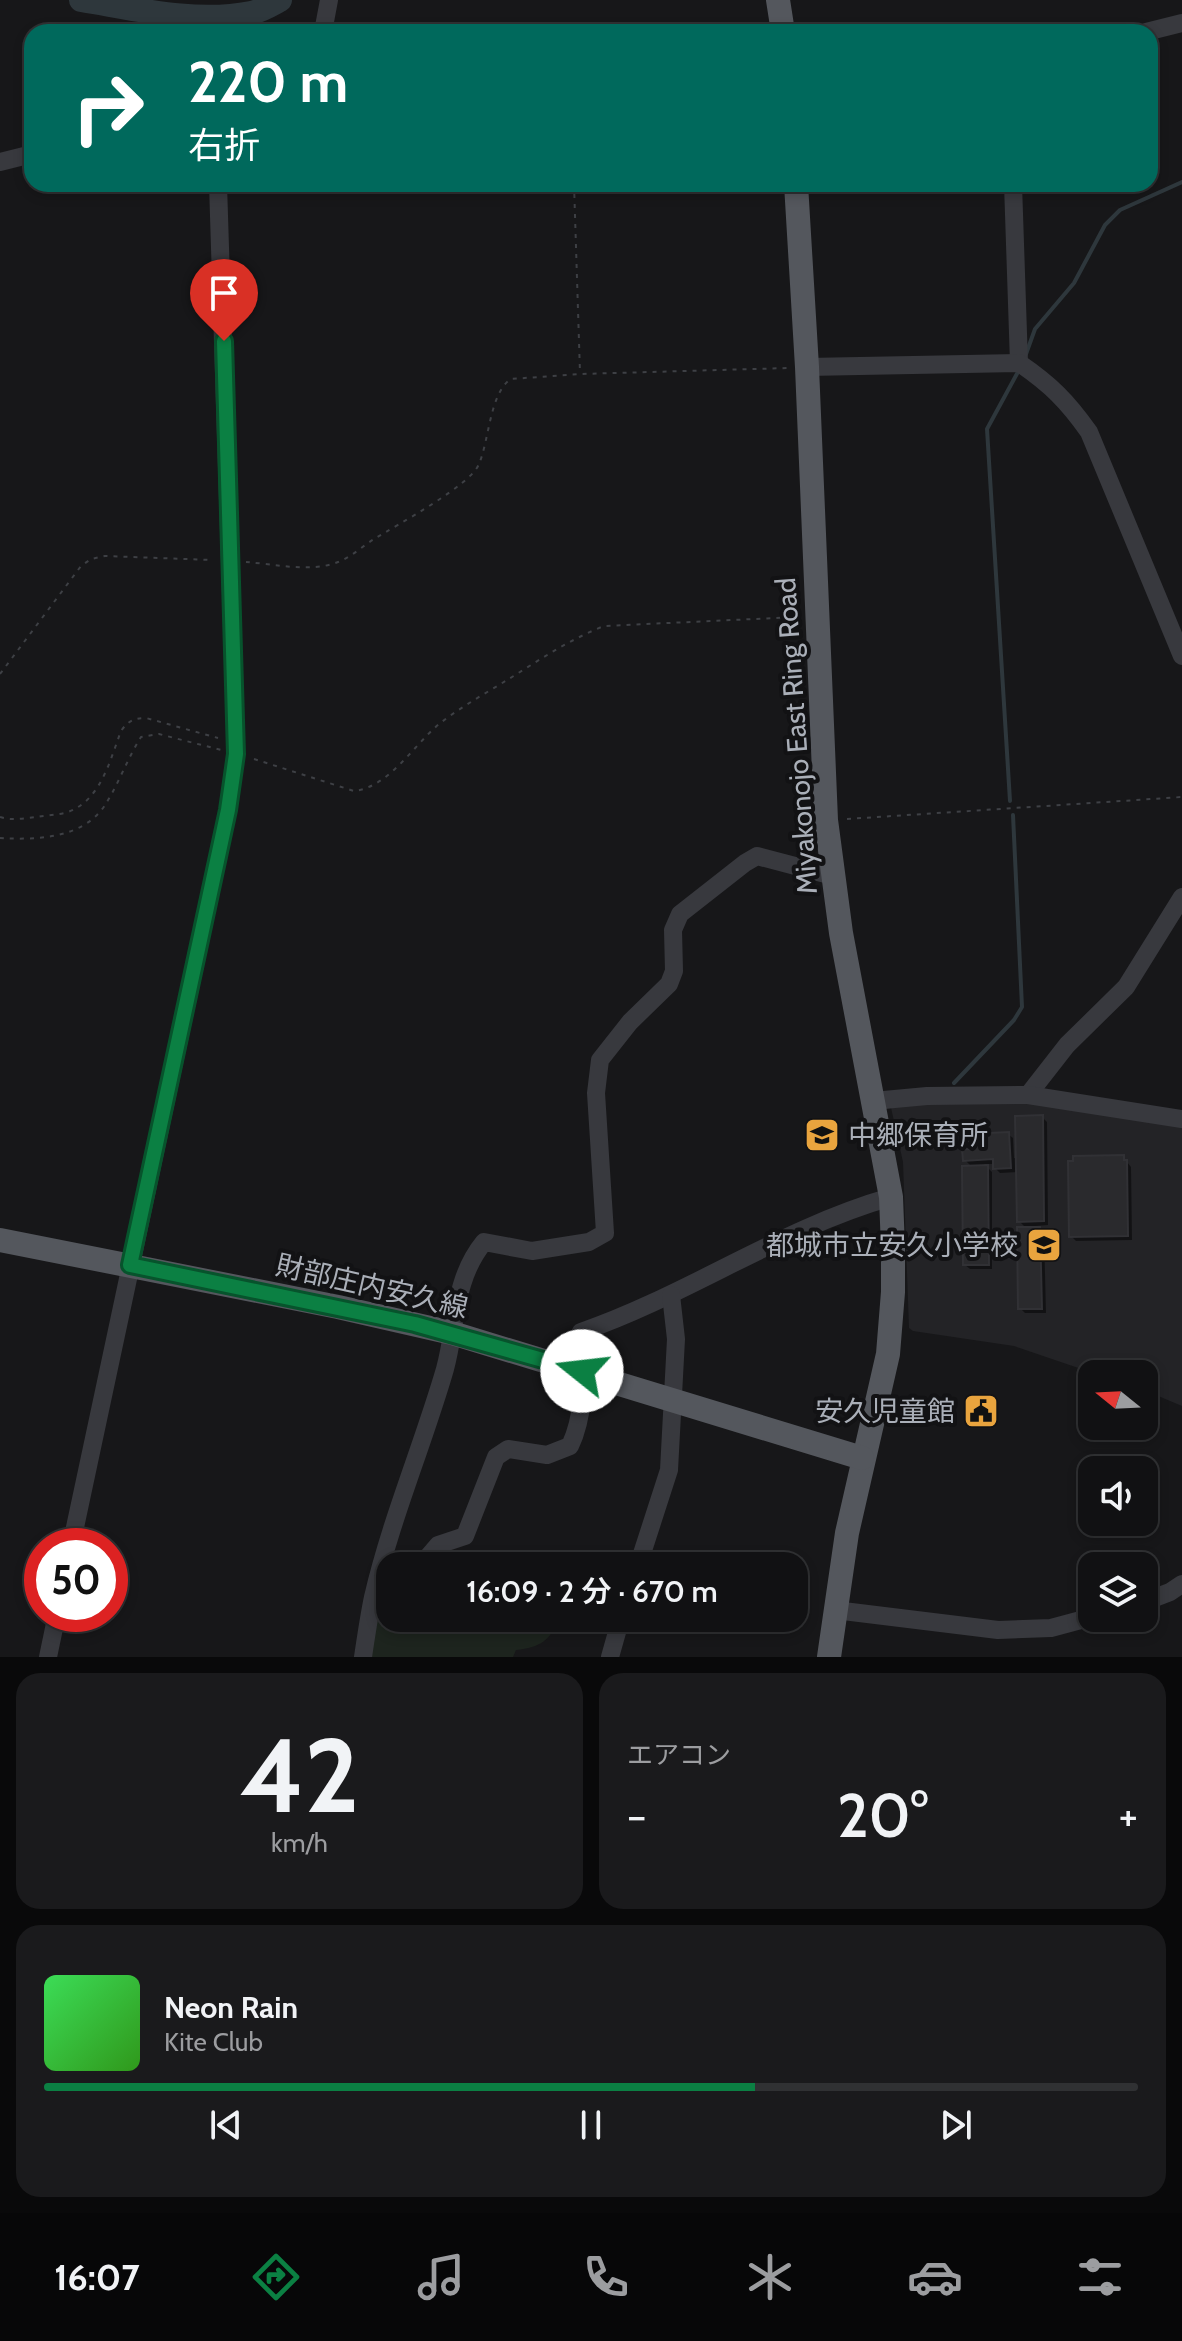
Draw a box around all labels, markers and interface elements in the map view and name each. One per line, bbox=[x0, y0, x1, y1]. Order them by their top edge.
text: 220 m bbox=[188, 48, 348, 116]
icon: right bbox=[56, 56, 160, 160]
text: 右折 bbox=[188, 123, 260, 167]
pin bbox=[190, 259, 258, 341]
icon: arrive bbox=[202, 271, 246, 315]
street label: Miyakonojo East Ring Road bbox=[768, 577, 824, 895]
school or university icon: 中郷保育所 bbox=[803, 1116, 841, 1154]
place label: 中郷保育所 bbox=[848, 1118, 988, 1152]
school or university icon: 都城市立安久小学校 bbox=[1025, 1226, 1063, 1264]
place label: 都城市立安久小学校 bbox=[766, 1228, 1018, 1262]
street label: 財部庄内安久線 bbox=[273, 1247, 471, 1325]
position arrow bbox=[540, 1329, 624, 1413]
north arrow bbox=[1078, 1360, 1158, 1440]
map controls bbox=[1078, 1360, 1158, 1632]
public building icon: 安久児童館 bbox=[962, 1392, 1000, 1430]
place label: 安久児童館 bbox=[815, 1394, 955, 1428]
button: sound bbox=[1078, 1456, 1158, 1536]
speed limit sign: 50 bbox=[24, 1528, 128, 1632]
button: layers bbox=[1078, 1552, 1158, 1632]
text: 16:09 · 2 分 · 670 m bbox=[466, 1573, 718, 1610]
text: 42 bbox=[240, 1712, 359, 1838]
text: エアコン bbox=[627, 1739, 731, 1771]
text: 20° bbox=[837, 1779, 928, 1852]
text: − bbox=[627, 1789, 646, 1842]
text: + bbox=[1119, 1789, 1138, 1842]
text: km/h bbox=[271, 1827, 328, 1859]
text: Neon Rain bbox=[164, 1989, 298, 2026]
text: Kite Club bbox=[164, 2026, 263, 2058]
icon: previous bbox=[204, 2103, 248, 2147]
icon: pause bbox=[569, 2103, 613, 2147]
icon: next bbox=[934, 2103, 978, 2147]
icon: directions bbox=[248, 2249, 304, 2305]
icon: music bbox=[413, 2249, 469, 2305]
icon: phone bbox=[578, 2249, 634, 2305]
icon: climate bbox=[742, 2249, 798, 2305]
icon: car bbox=[907, 2249, 963, 2305]
icon: filters bbox=[1072, 2249, 1128, 2305]
text: 16:07 bbox=[54, 2255, 140, 2299]

